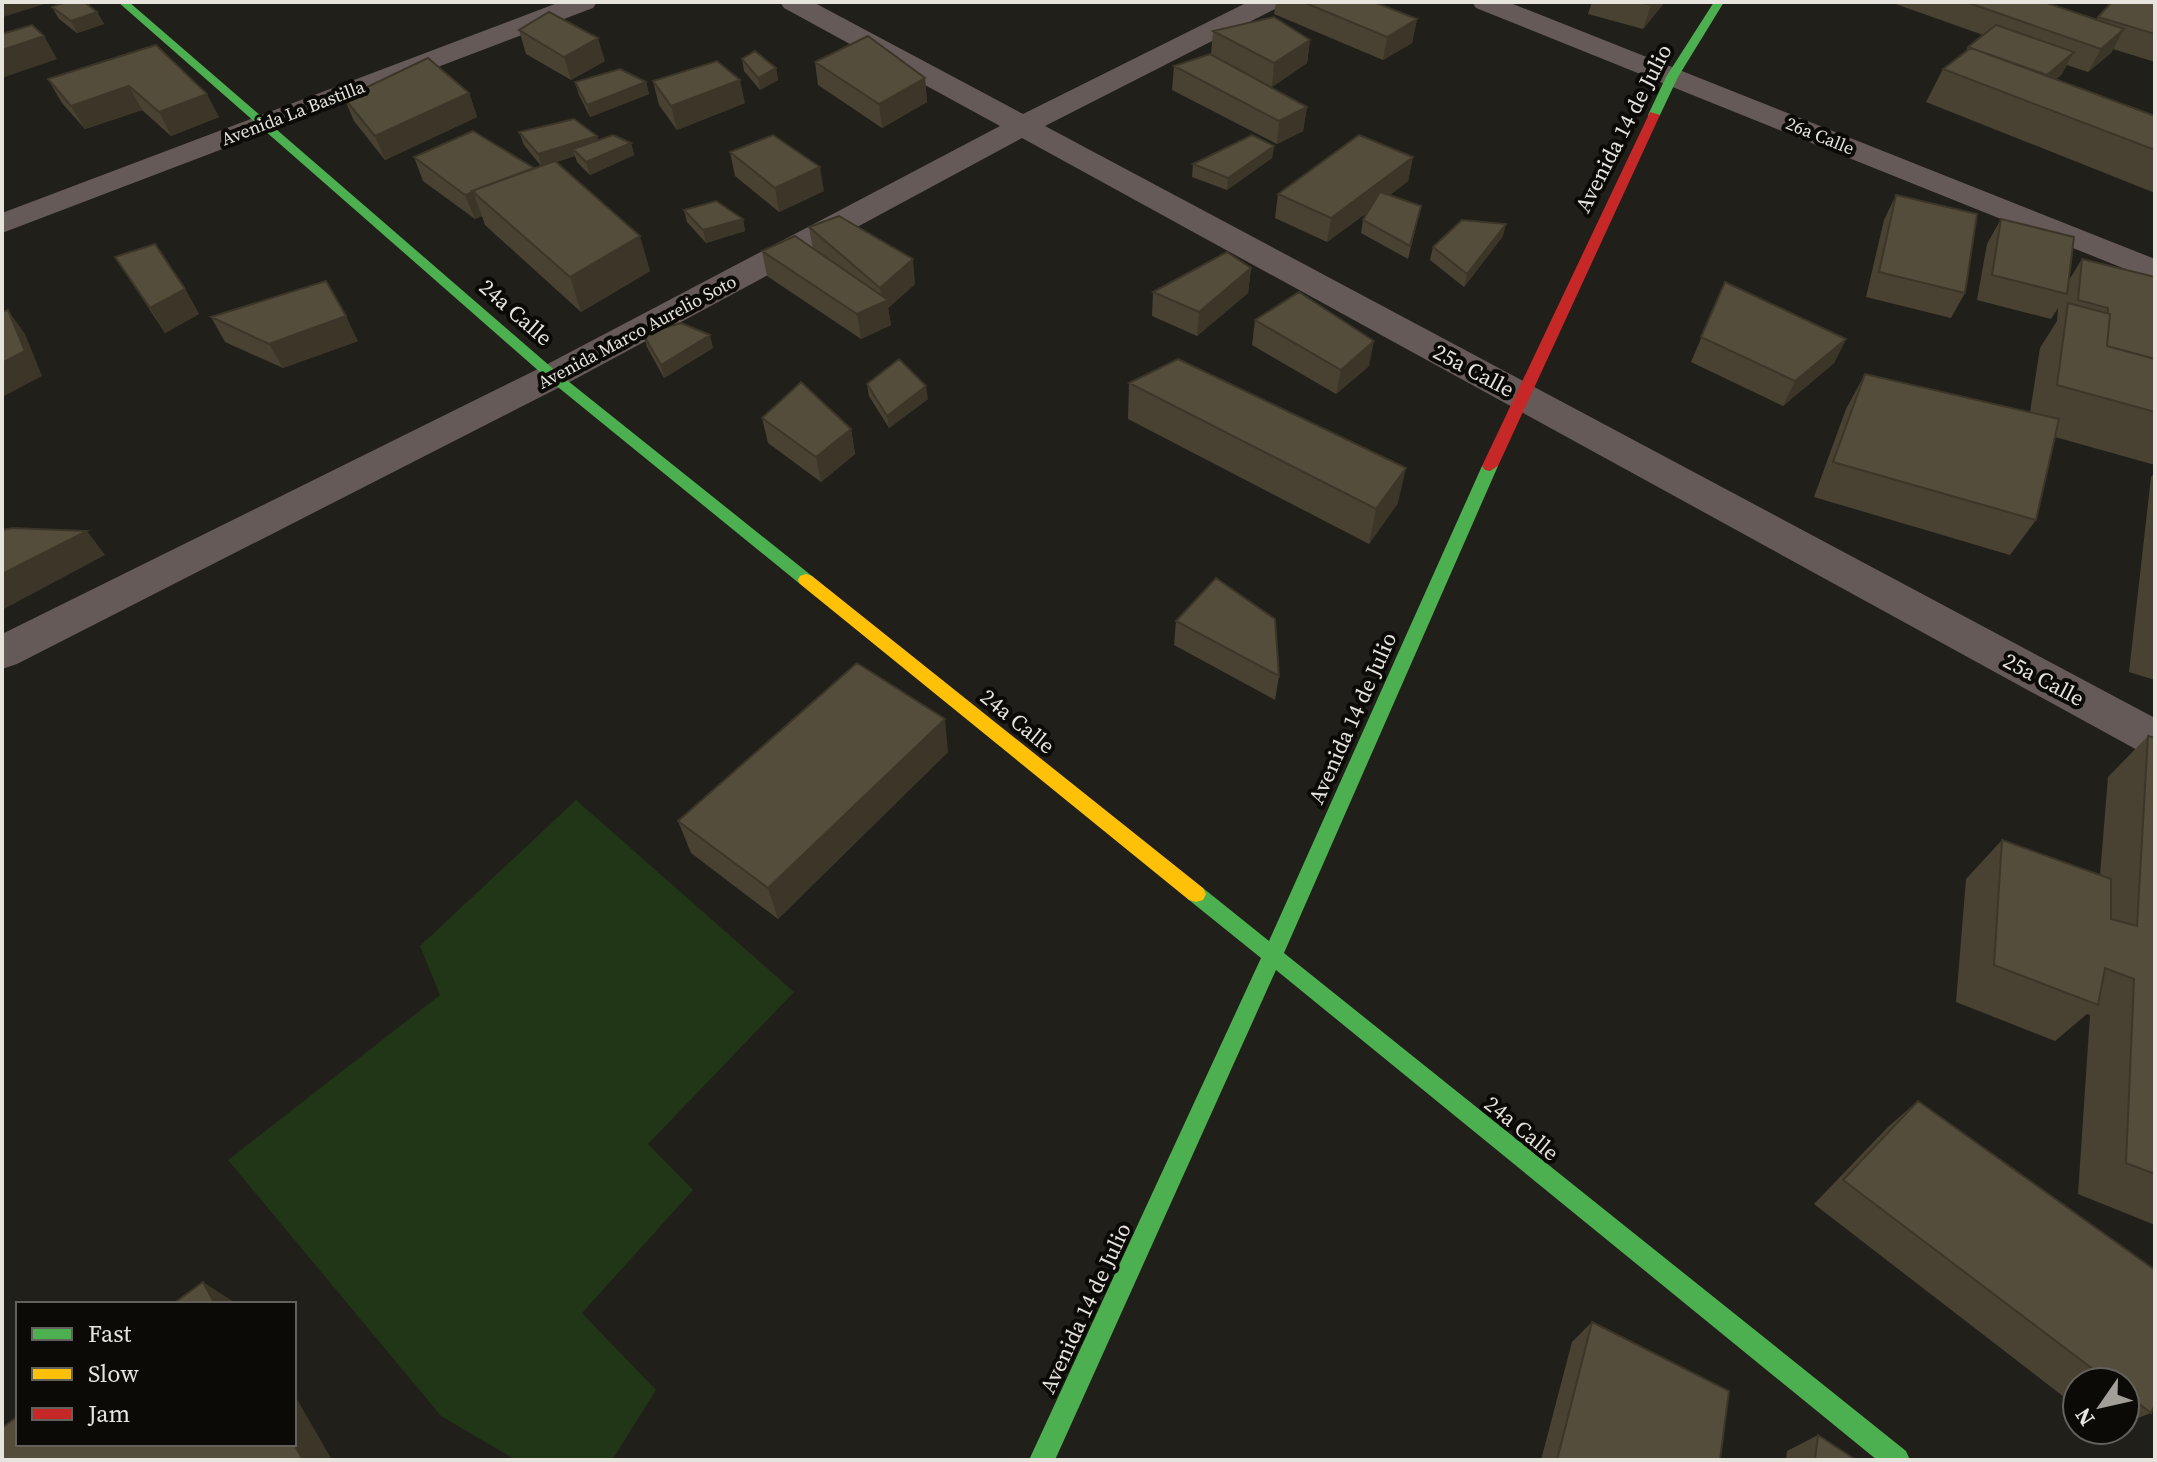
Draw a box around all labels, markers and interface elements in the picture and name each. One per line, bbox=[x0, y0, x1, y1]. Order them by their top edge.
street label: Avenida 14 de Julio bbox=[1568, 39, 1678, 217]
street label: Avenida La Bastilla bbox=[218, 73, 369, 151]
street label: 26a Calle bbox=[1782, 110, 1858, 161]
street label: Avenida Marco Aurelio Soto bbox=[533, 268, 741, 395]
street label: 24a Calle bbox=[473, 272, 559, 352]
street label: 25a Calle bbox=[1428, 336, 1520, 404]
street label: Avenida 14 de Julio bbox=[1301, 627, 1403, 809]
street label: 25a Calle bbox=[1998, 645, 2090, 713]
street label: 24a Calle bbox=[974, 682, 1062, 760]
street label: 24a Calle bbox=[1478, 1089, 1566, 1167]
street label: Avenida 14 de Julio bbox=[1032, 1218, 1138, 1398]
legend bbox=[16, 1302, 296, 1446]
text: Fast bbox=[88, 1317, 132, 1350]
text: Slow bbox=[88, 1357, 139, 1390]
north arrow bbox=[2061, 1366, 2141, 1446]
text: Jam bbox=[87, 1397, 130, 1430]
text: N bbox=[2068, 1402, 2101, 1432]

